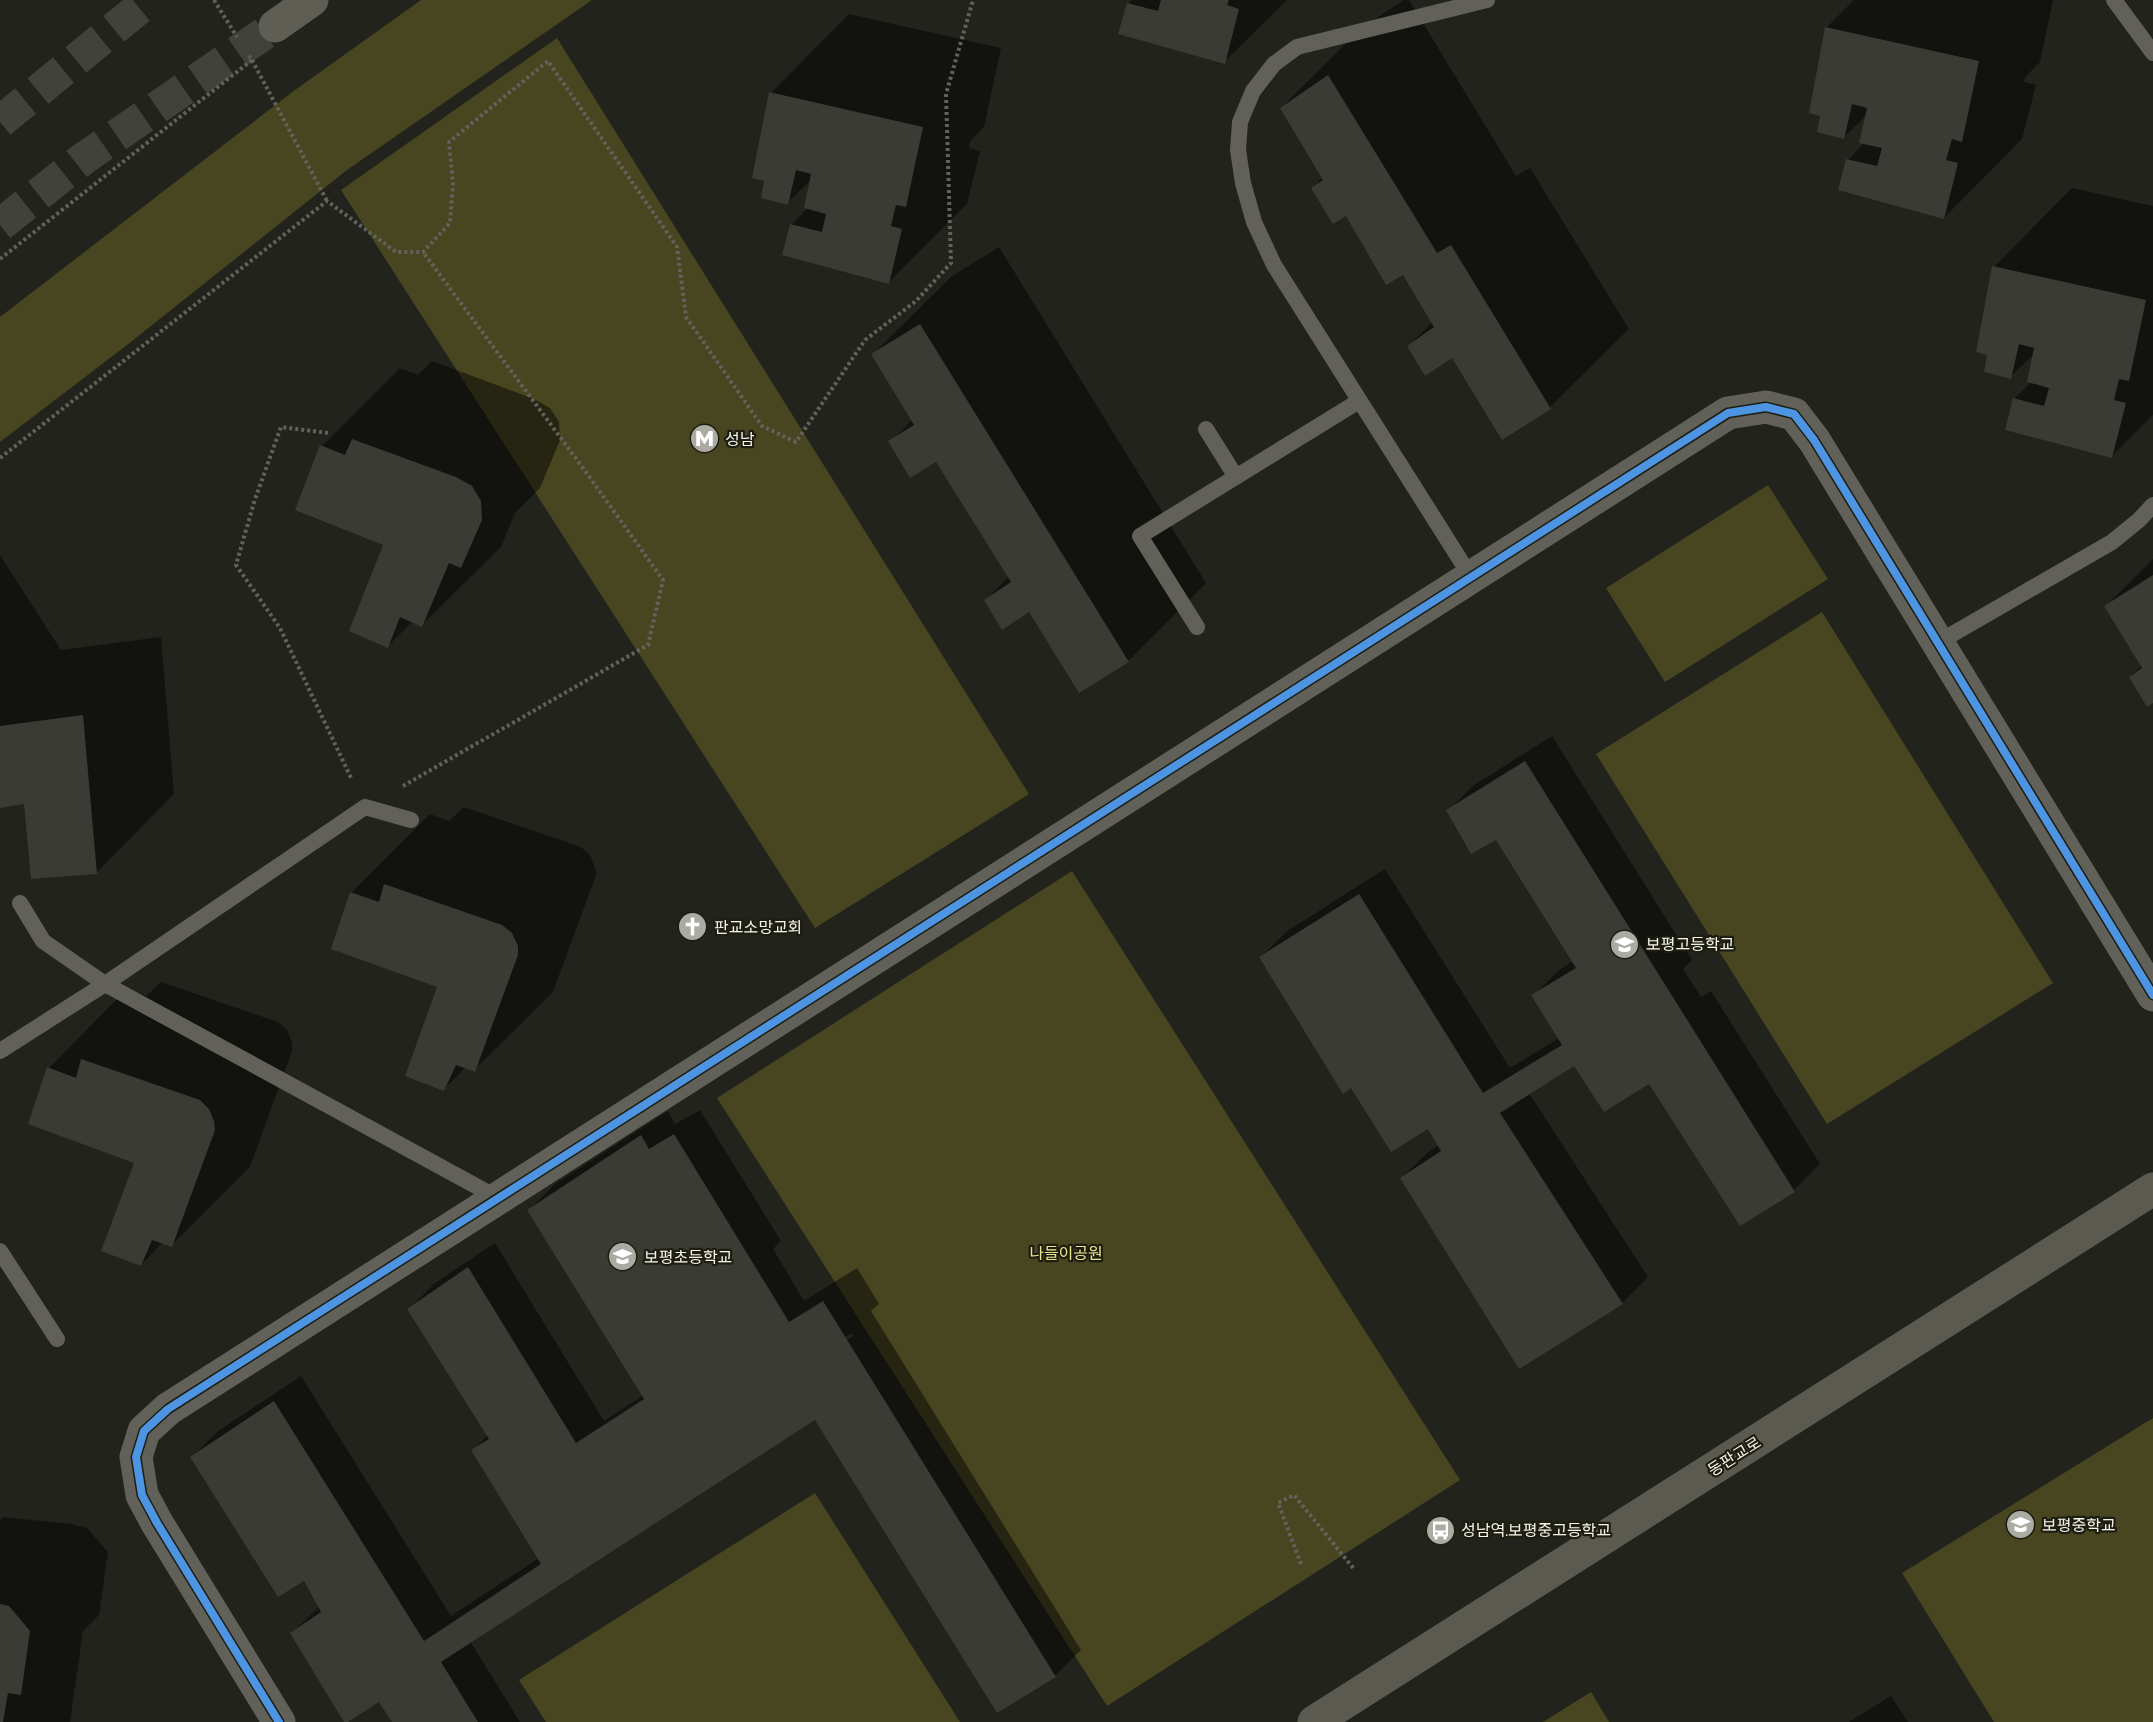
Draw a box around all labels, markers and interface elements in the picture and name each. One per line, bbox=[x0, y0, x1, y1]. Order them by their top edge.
metro station icon: 성남 bbox=[688, 423, 720, 455]
place label: 성남 bbox=[725, 429, 755, 449]
church icon: 판교소망교회 bbox=[677, 911, 709, 943]
place label: 판교소망교회 bbox=[714, 917, 802, 937]
school or university icon: 보평고등학교 bbox=[1609, 928, 1641, 960]
place label: 보평고등학교 bbox=[1646, 934, 1734, 954]
school or university icon: 보평초등학교 bbox=[607, 1241, 639, 1273]
park label: 나들이공원 bbox=[1029, 1243, 1103, 1263]
place label: 보평초등학교 bbox=[644, 1247, 732, 1267]
street label: 동판교로 bbox=[1704, 1432, 1764, 1480]
school or university icon: 보평중학교 bbox=[2005, 1509, 2037, 1541]
bus stop icon: 성남역.보평중고등학교 bbox=[1424, 1514, 1456, 1546]
place label: 보평중학교 bbox=[2042, 1515, 2116, 1535]
place label: 성남역.보평중고등학교 bbox=[1461, 1520, 1611, 1540]

